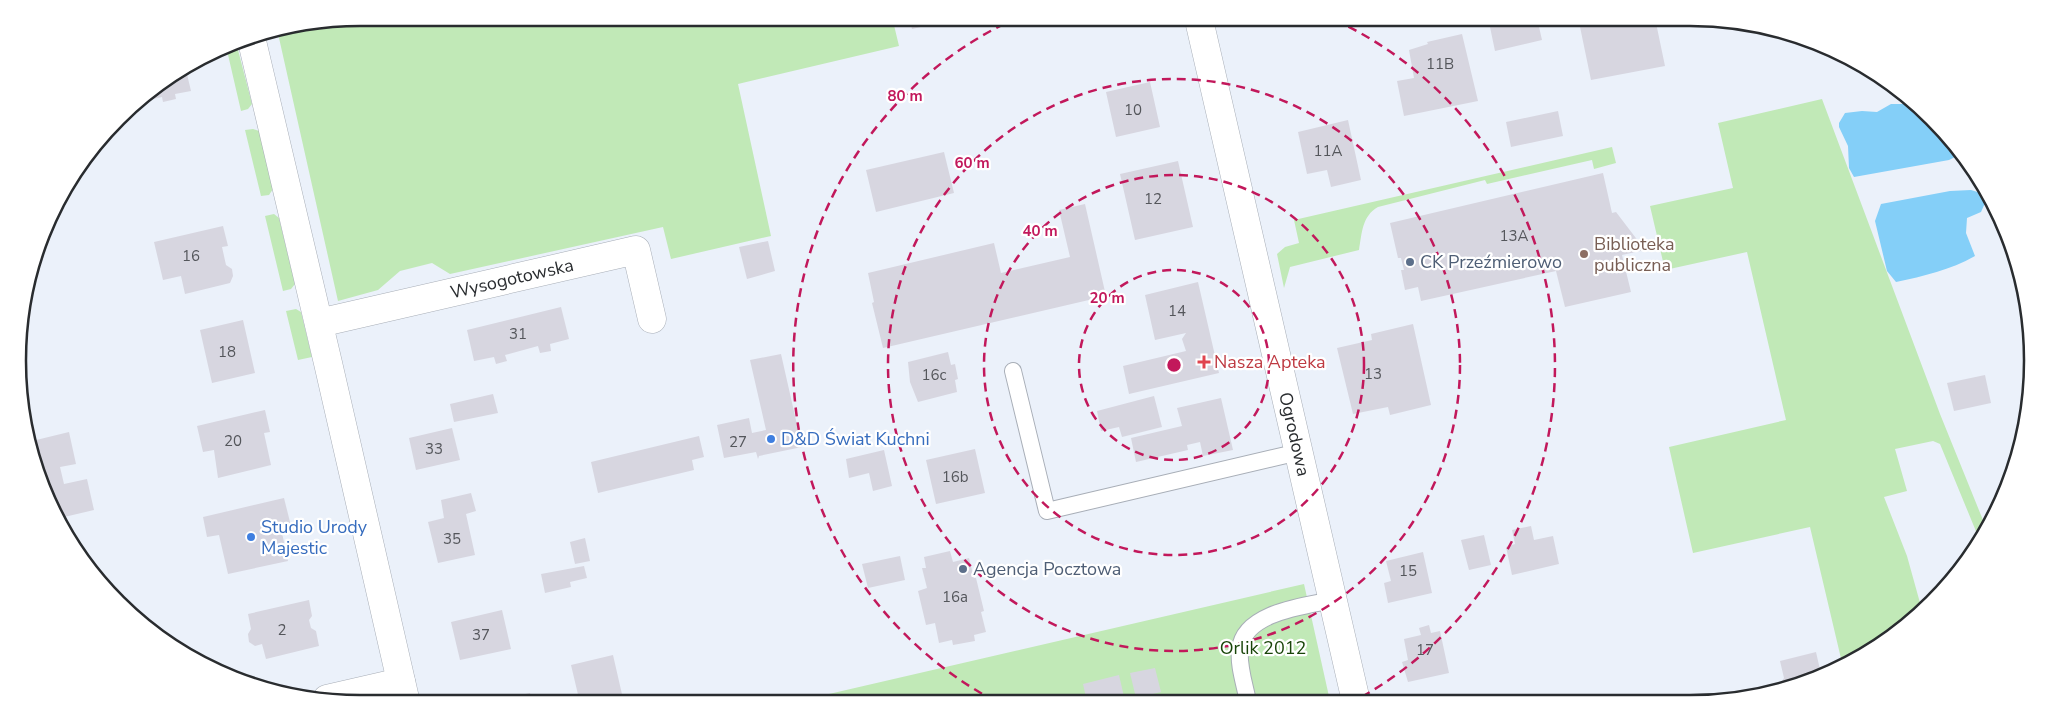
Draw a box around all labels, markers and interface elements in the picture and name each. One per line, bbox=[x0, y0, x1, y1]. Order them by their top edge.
house number: 11B bbox=[1426, 54, 1454, 74]
text: 80 m bbox=[887, 86, 923, 106]
house number: 10 bbox=[1124, 100, 1142, 120]
house number: 11A bbox=[1314, 141, 1343, 161]
text: 60 m bbox=[954, 153, 990, 173]
house number: 12 bbox=[1144, 189, 1162, 209]
text: 40 m bbox=[1022, 221, 1058, 241]
house number: 13A bbox=[1500, 226, 1529, 246]
place label: Biblioteka publiczna bbox=[1594, 232, 1675, 277]
house number: 16 bbox=[182, 246, 200, 266]
marker: Biblioteka publiczna bbox=[1578, 248, 1590, 260]
place label: CK Przeźmierowo bbox=[1420, 250, 1562, 274]
street label: Wysogotowska bbox=[448, 253, 576, 304]
marker: CK Przeźmierowo bbox=[1404, 256, 1416, 268]
text: 20 m bbox=[1089, 288, 1125, 308]
house number: 14 bbox=[1168, 301, 1186, 321]
house number: 31 bbox=[509, 324, 527, 344]
house number: 18 bbox=[218, 342, 236, 362]
place label: Nasza Apteka bbox=[1214, 350, 1326, 374]
centre of rings bbox=[1165, 356, 1183, 374]
marker: Nasza Apteka bbox=[1198, 356, 1210, 368]
house number: 13 bbox=[1364, 364, 1382, 384]
house number: 16c bbox=[922, 365, 947, 385]
street label: Ogrodowa bbox=[1273, 390, 1316, 479]
place label: D&D Świat Kuchni bbox=[781, 427, 930, 451]
house number: 20 bbox=[224, 431, 242, 451]
house number: 27 bbox=[729, 432, 747, 452]
marker: D&D Świat Kuchni bbox=[765, 433, 777, 445]
house number: 33 bbox=[425, 439, 443, 459]
house number: 16b bbox=[942, 467, 969, 487]
place label: Studio Urody Majestic bbox=[261, 515, 368, 560]
house number: 35 bbox=[443, 529, 461, 549]
marker: Studio Urody Majestic bbox=[245, 531, 257, 543]
place label: Agencja Pocztowa bbox=[973, 557, 1121, 581]
house number: 15 bbox=[1399, 561, 1417, 581]
marker: Agencja Pocztowa bbox=[957, 563, 969, 575]
house number: 16a bbox=[942, 587, 968, 607]
house number: 2 bbox=[277, 620, 287, 640]
house number: 37 bbox=[472, 625, 490, 645]
park label: Orlik 2012 bbox=[1220, 636, 1306, 660]
house number: 17 bbox=[1416, 640, 1434, 660]

